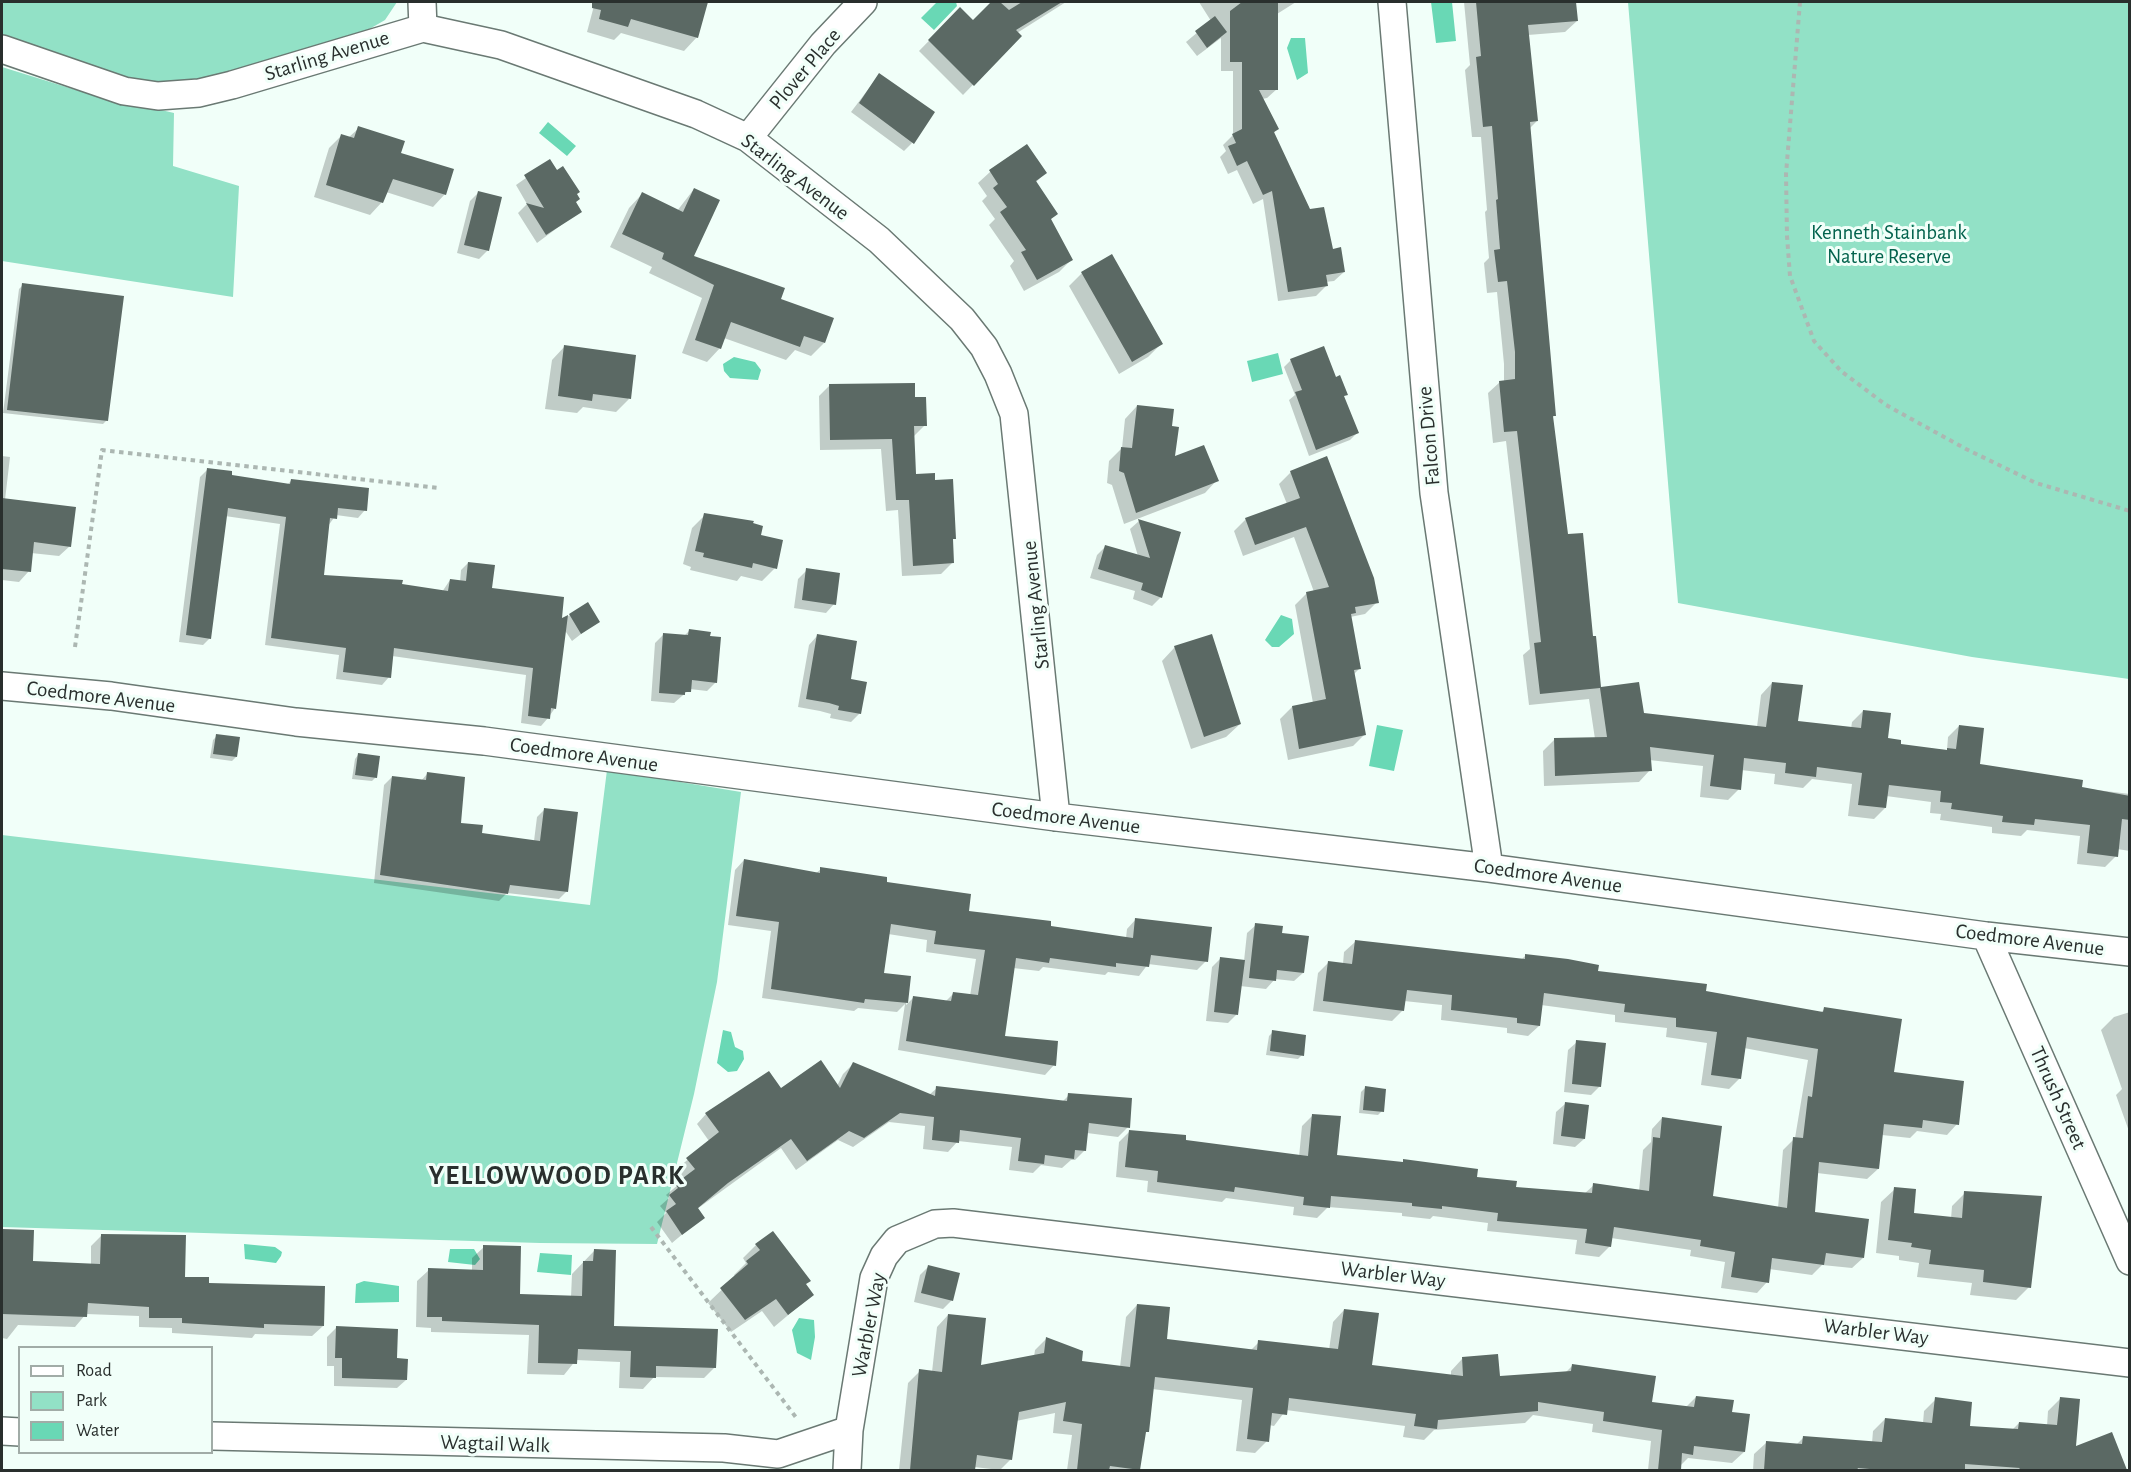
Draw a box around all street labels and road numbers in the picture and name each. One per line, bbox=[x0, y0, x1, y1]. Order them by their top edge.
street label: Plover Place bbox=[764, 23, 846, 115]
street label: Starling Avenue bbox=[262, 25, 392, 87]
street label: Starling Avenue bbox=[736, 128, 854, 226]
street label: Falcon Drive bbox=[1412, 385, 1446, 487]
street label: Starling Avenue bbox=[1017, 540, 1055, 670]
street label: Coedmore Avenue bbox=[25, 675, 177, 719]
street label: Coedmore Avenue bbox=[508, 732, 660, 778]
street label: Coedmore Avenue bbox=[990, 796, 1142, 840]
street label: Coedmore Avenue bbox=[1472, 853, 1624, 899]
street label: Coedmore Avenue bbox=[1954, 918, 2106, 962]
street label: Thrush Street bbox=[2024, 1043, 2092, 1153]
street label: Warbler Way bbox=[1339, 1256, 1447, 1294]
street label: Warbler Way bbox=[847, 1271, 891, 1379]
street label: Warbler Way bbox=[1822, 1313, 1930, 1351]
street label: Wagtail Walk bbox=[440, 1429, 550, 1459]

